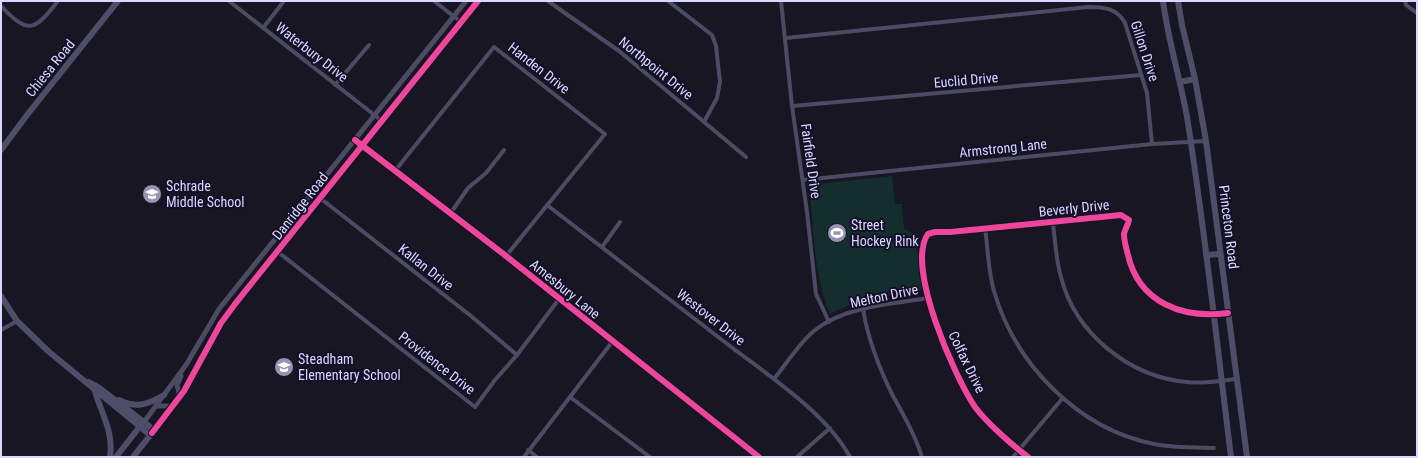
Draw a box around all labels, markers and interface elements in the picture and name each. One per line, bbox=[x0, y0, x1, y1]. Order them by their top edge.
street label: Waterbury Drive bbox=[273, 19, 352, 85]
street label: Gillon Drive bbox=[1128, 19, 1162, 84]
street label: Northpoint Drive bbox=[616, 33, 697, 103]
street label: Chiesa Road bbox=[22, 36, 78, 100]
street label: Handen Drive bbox=[505, 39, 573, 97]
street label: Euclid Drive bbox=[933, 69, 999, 91]
street label: Fairfield Drive bbox=[798, 123, 824, 200]
street label: Armstrong Lane bbox=[958, 135, 1048, 161]
street label: Danridge Road bbox=[269, 169, 331, 243]
place label: Schrade Middle School bbox=[166, 178, 244, 210]
school or university icon: Schrade Middle School bbox=[141, 183, 163, 205]
street label: Princeton Road bbox=[1216, 184, 1242, 270]
street label: Beverly Drive bbox=[1038, 196, 1111, 220]
place label: Street Hockey Rink bbox=[851, 217, 919, 249]
sports icon: Street Hockey Rink bbox=[826, 222, 848, 244]
street label: Kallan Drive bbox=[395, 241, 457, 294]
street label: Amesbury Lane bbox=[527, 256, 604, 322]
street label: Melton Drive bbox=[848, 281, 920, 311]
street label: Westover Drive bbox=[674, 285, 749, 349]
street label: Providence Drive bbox=[396, 328, 479, 398]
street label: Colfax Drive bbox=[945, 329, 989, 396]
place label: Steadham Elementary School bbox=[298, 351, 401, 383]
school or university icon: Steadham Elementary School bbox=[273, 356, 295, 378]

